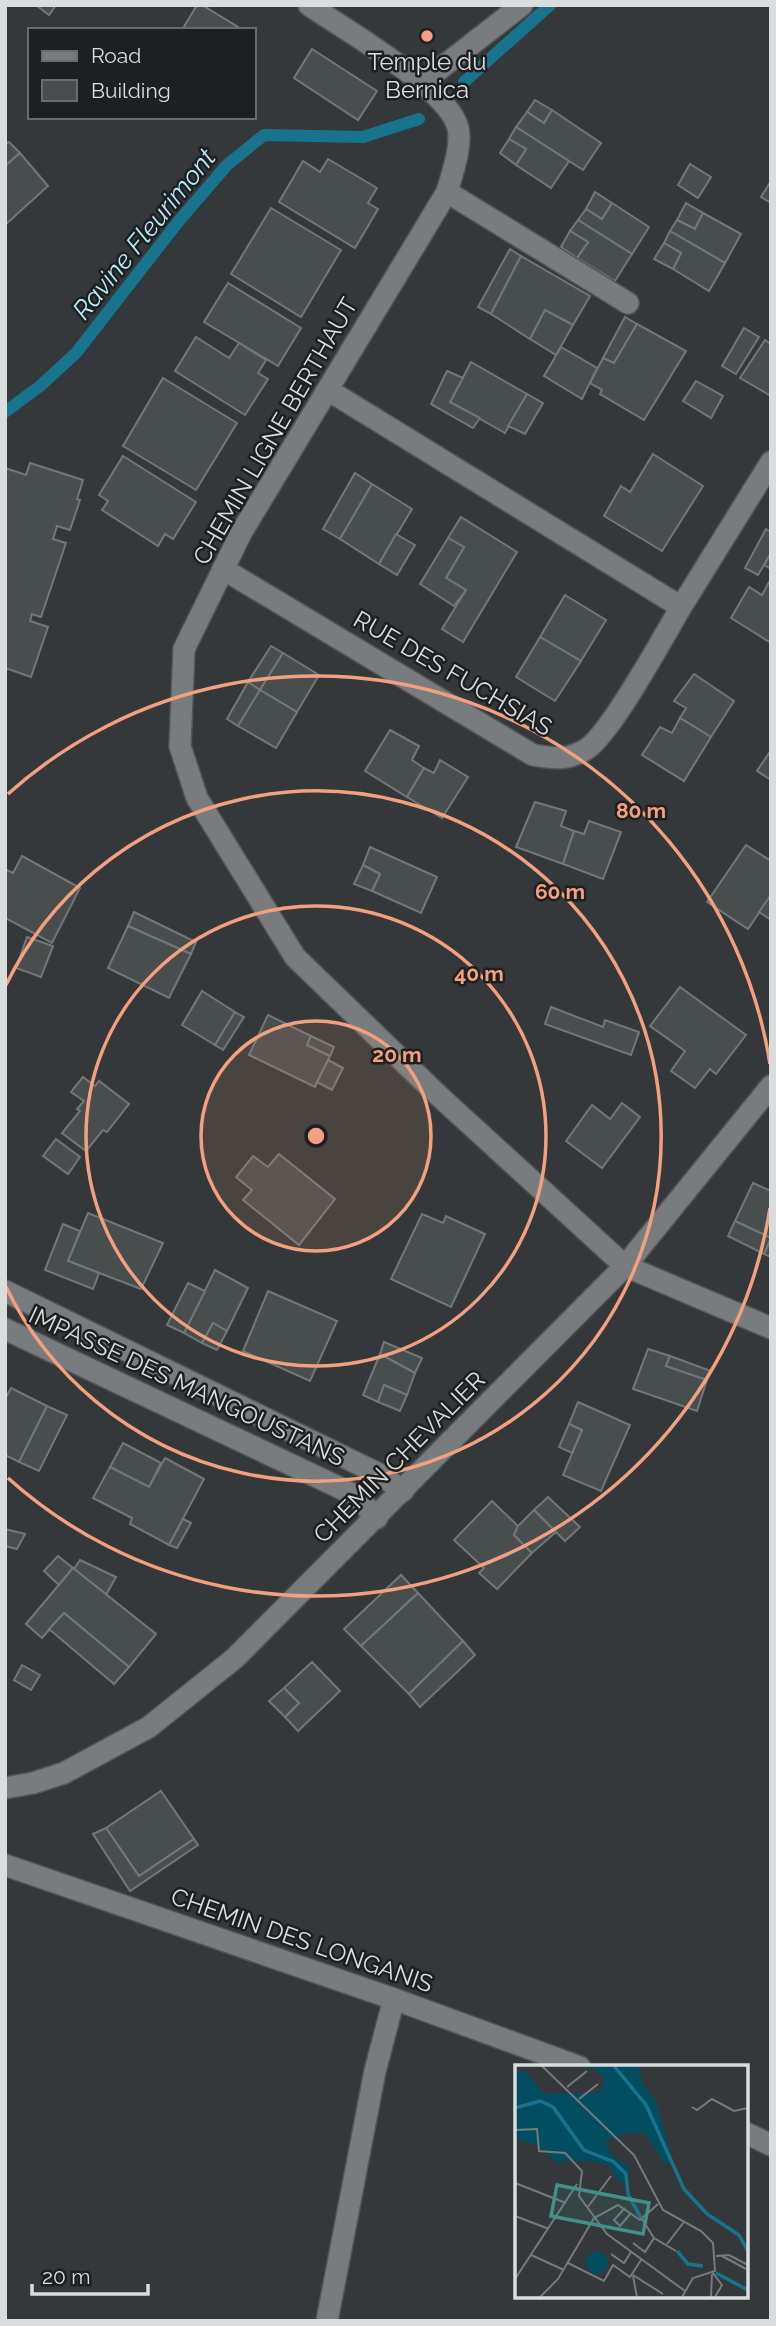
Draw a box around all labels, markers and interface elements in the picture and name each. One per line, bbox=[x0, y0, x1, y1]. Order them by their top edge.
legend bbox=[28, 28, 256, 119]
marker: Temple du Bernica bbox=[419, 28, 435, 44]
text: Road bbox=[91, 43, 141, 68]
place label: Temple du Bernica bbox=[368, 47, 486, 104]
text: Building bbox=[91, 78, 171, 103]
water label: Ravine Fleurimont bbox=[66, 142, 222, 325]
street label: CHEMIN LIGNE BERTHAUT bbox=[187, 292, 364, 570]
street label: RUE DES FUCHSIAS bbox=[349, 604, 557, 742]
text: 80 m bbox=[616, 798, 666, 823]
text: 60 m bbox=[535, 879, 585, 904]
text: 40 m bbox=[454, 961, 504, 986]
text: 20 m bbox=[372, 1042, 422, 1067]
centre of rings bbox=[304, 1124, 328, 1148]
street label: IMPASSE DES MANGOUSTANS bbox=[25, 1300, 349, 1472]
street label: CHEMIN CHEVALIER bbox=[307, 1365, 491, 1549]
street label: CHEMIN DES LONGANIS bbox=[167, 1882, 437, 1998]
inset map bbox=[515, 2065, 748, 2298]
scale bar bbox=[32, 2252, 147, 2296]
text: 20 m bbox=[42, 2264, 90, 2289]

